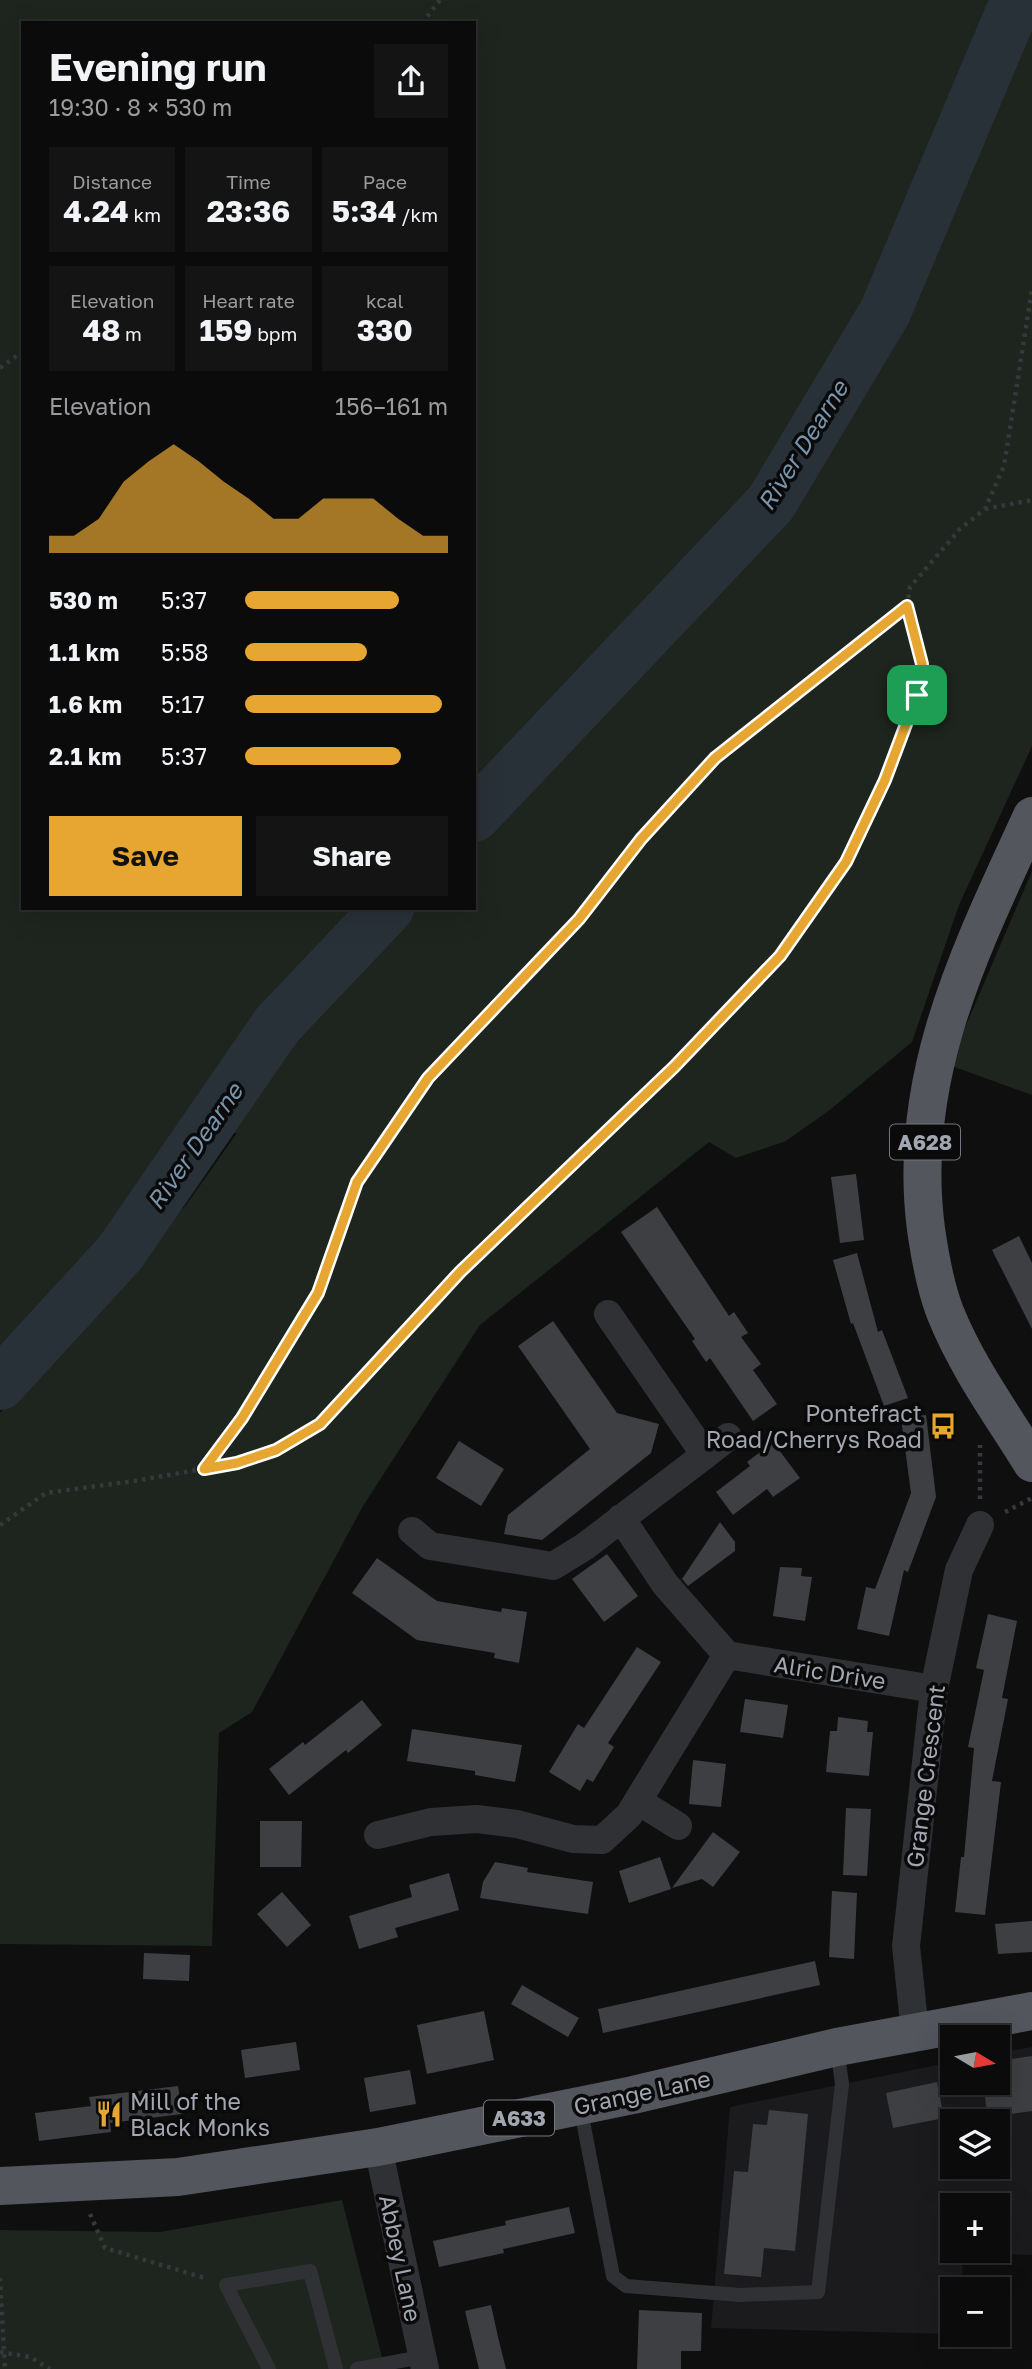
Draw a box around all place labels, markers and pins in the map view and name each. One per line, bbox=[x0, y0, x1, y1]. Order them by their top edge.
pin bbox=[887, 665, 947, 725]
place label: Pontefract Road/Cherrys Road bbox=[706, 1399, 922, 1453]
bus stop icon: Pontefract Road/Cherrys Road bbox=[928, 1411, 958, 1441]
place label: Mill of the Black Monks bbox=[130, 2087, 270, 2141]
restaurant icon: Mill of the Black Monks bbox=[94, 2099, 124, 2129]

